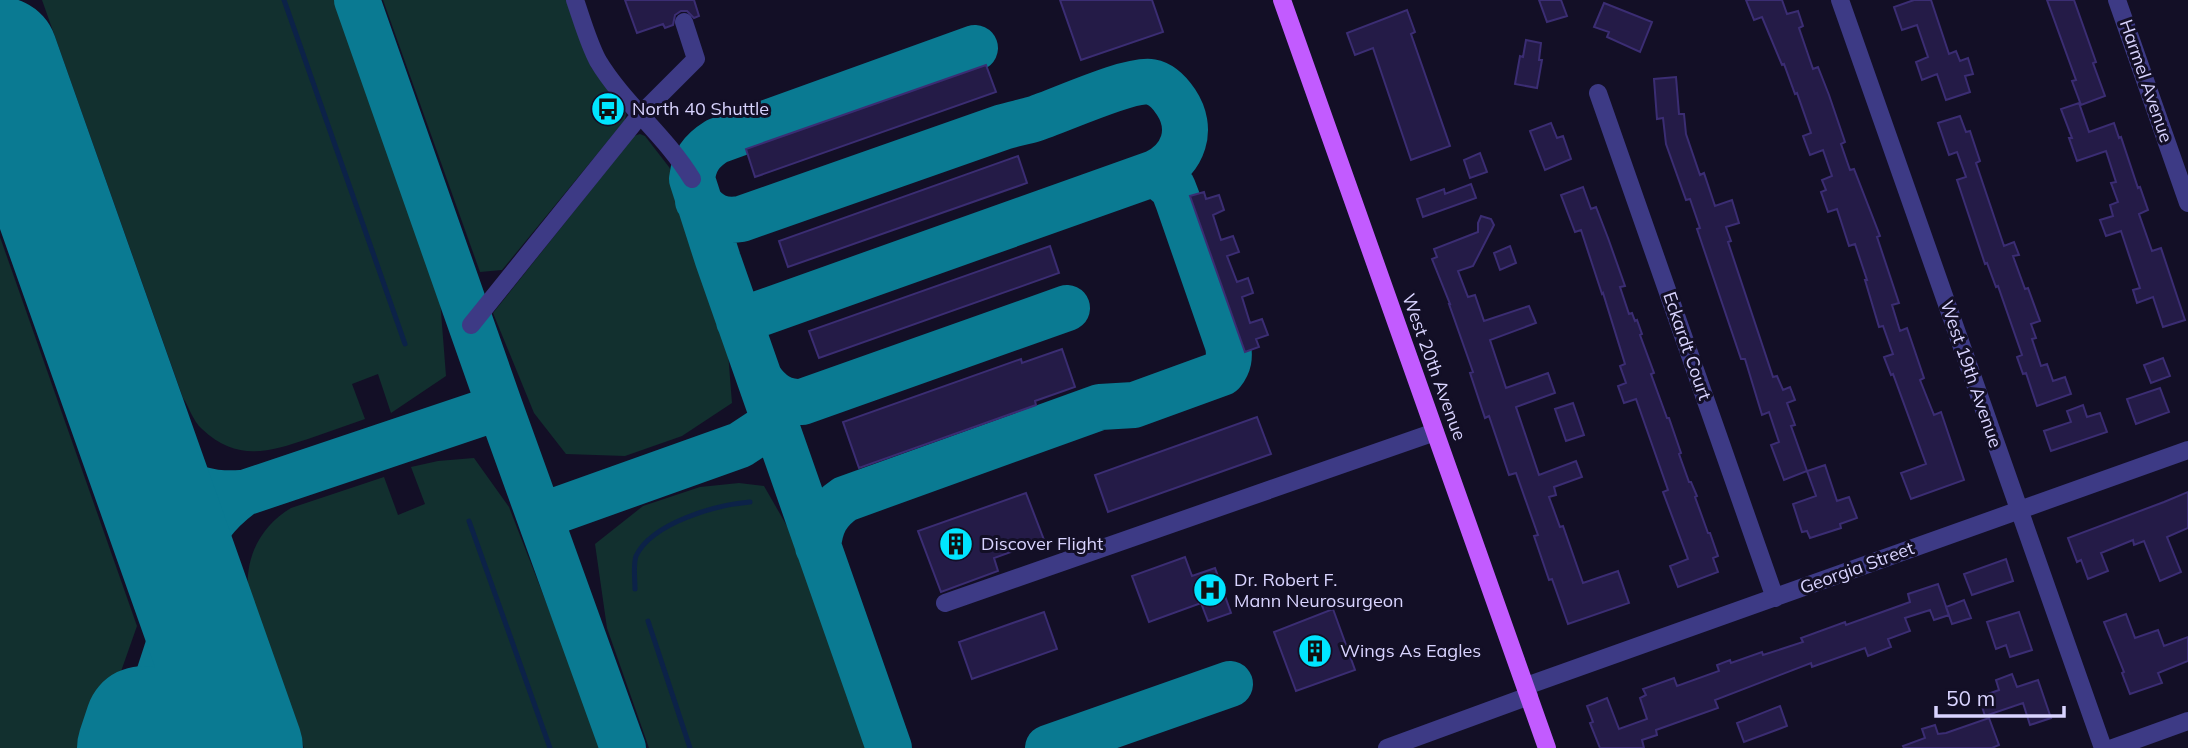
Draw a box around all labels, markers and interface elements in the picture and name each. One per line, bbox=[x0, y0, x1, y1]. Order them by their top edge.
street label: Harmel Avenue bbox=[2115, 16, 2178, 145]
bus stop icon: North 40 Shuttle bbox=[589, 90, 627, 128]
place label: North 40 Shuttle bbox=[632, 97, 769, 120]
street label: Eckardt Court bbox=[1658, 289, 1717, 403]
street label: West 20th Avenue bbox=[1397, 290, 1472, 443]
street label: West 19th Avenue bbox=[1935, 297, 2007, 451]
building icon: Discover Flight bbox=[937, 525, 975, 563]
place label: Discover Flight bbox=[981, 532, 1103, 555]
street label: Georgia Street bbox=[1796, 536, 1917, 599]
place label: Dr. Robert F. Mann Neurosurgeon bbox=[1234, 568, 1404, 612]
hospital icon: Dr. Robert F. Mann Neurosurgeon bbox=[1191, 571, 1229, 609]
building icon: Wings As Eagles bbox=[1296, 632, 1334, 670]
place label: Wings As Eagles bbox=[1340, 639, 1481, 662]
scale bar bbox=[1936, 674, 2064, 718]
text: 50 m bbox=[1946, 685, 1995, 711]

